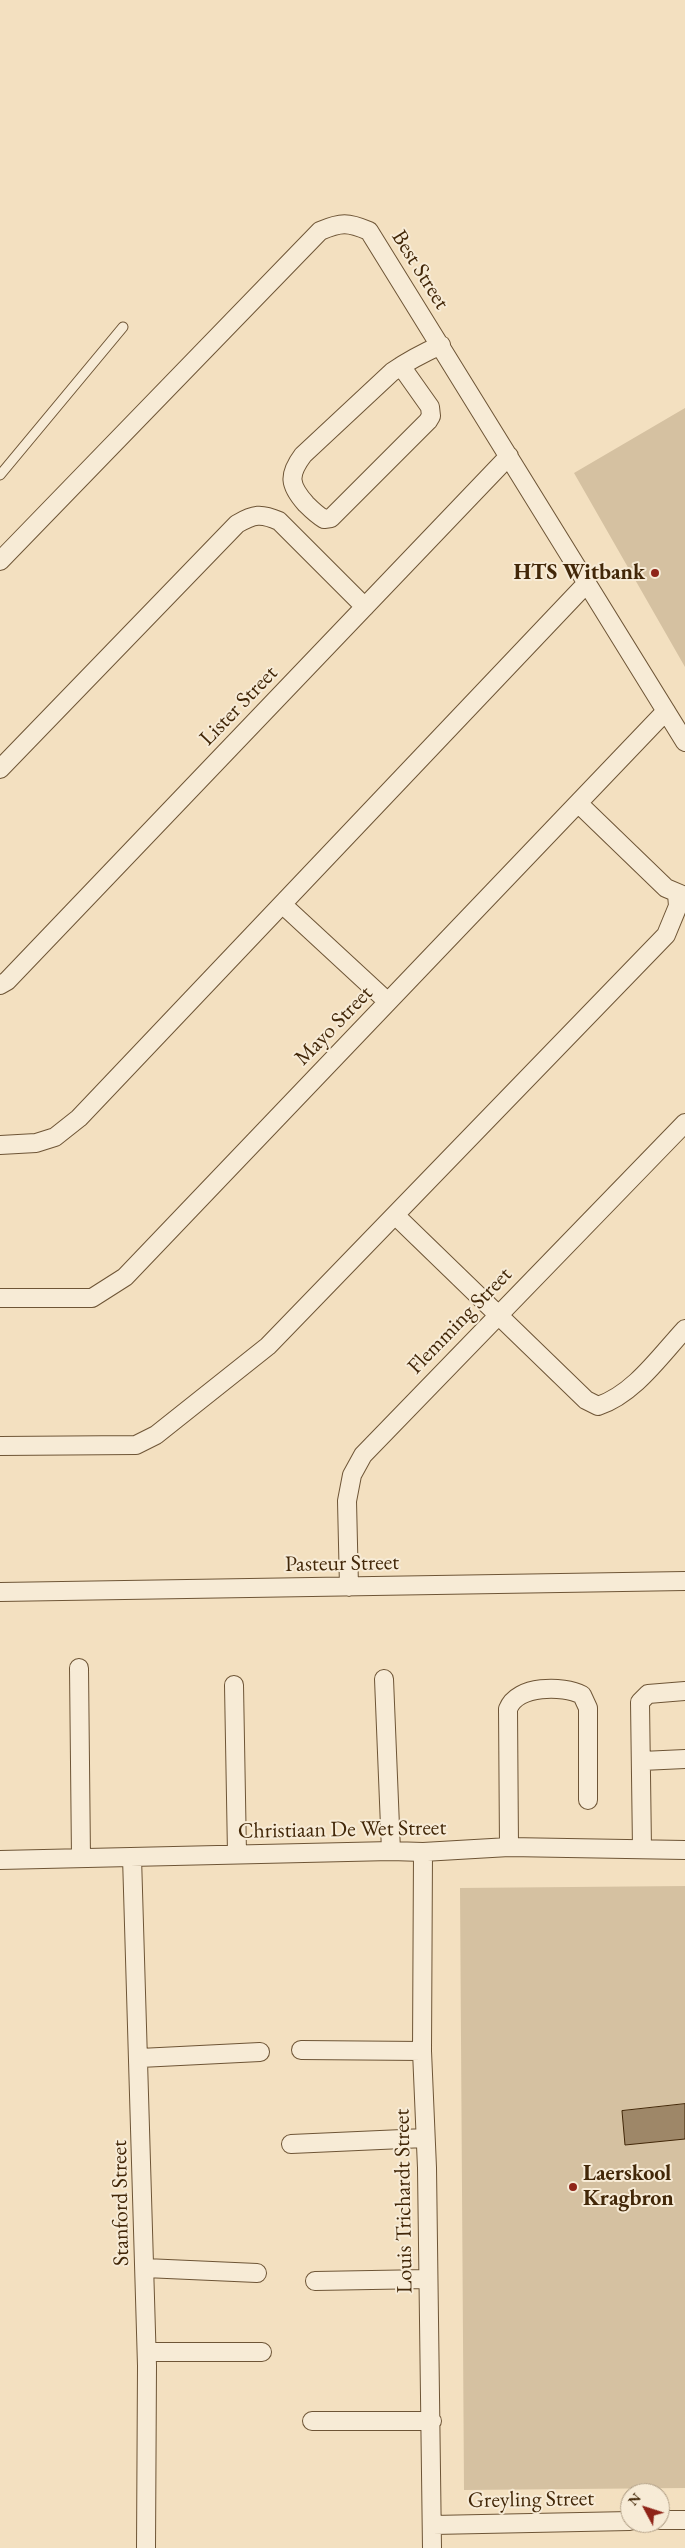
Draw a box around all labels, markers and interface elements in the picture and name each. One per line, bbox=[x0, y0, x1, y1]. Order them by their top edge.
street label: Best Street bbox=[385, 226, 455, 314]
place label: HTS Witbank bbox=[514, 560, 645, 586]
marker: HTS Witbank bbox=[649, 567, 661, 579]
street label: Lister Street bbox=[194, 661, 284, 751]
street label: Mayo Street bbox=[290, 981, 378, 1071]
street label: Flemming Street bbox=[402, 1262, 518, 1380]
street label: Pasteur Street bbox=[285, 1550, 399, 1578]
street label: Christiaan De Wet Street bbox=[238, 1815, 446, 1845]
street label: Louis Trichardt Street bbox=[389, 2108, 419, 2294]
street label: Stanford Street bbox=[107, 2140, 135, 2266]
place label: Laerskool Kragbron bbox=[583, 2161, 674, 2212]
marker: Laerskool Kragbron bbox=[567, 2181, 579, 2193]
north arrow bbox=[620, 2483, 670, 2533]
street label: Greyling Street bbox=[468, 2486, 594, 2514]
text: N bbox=[624, 2489, 645, 2509]

